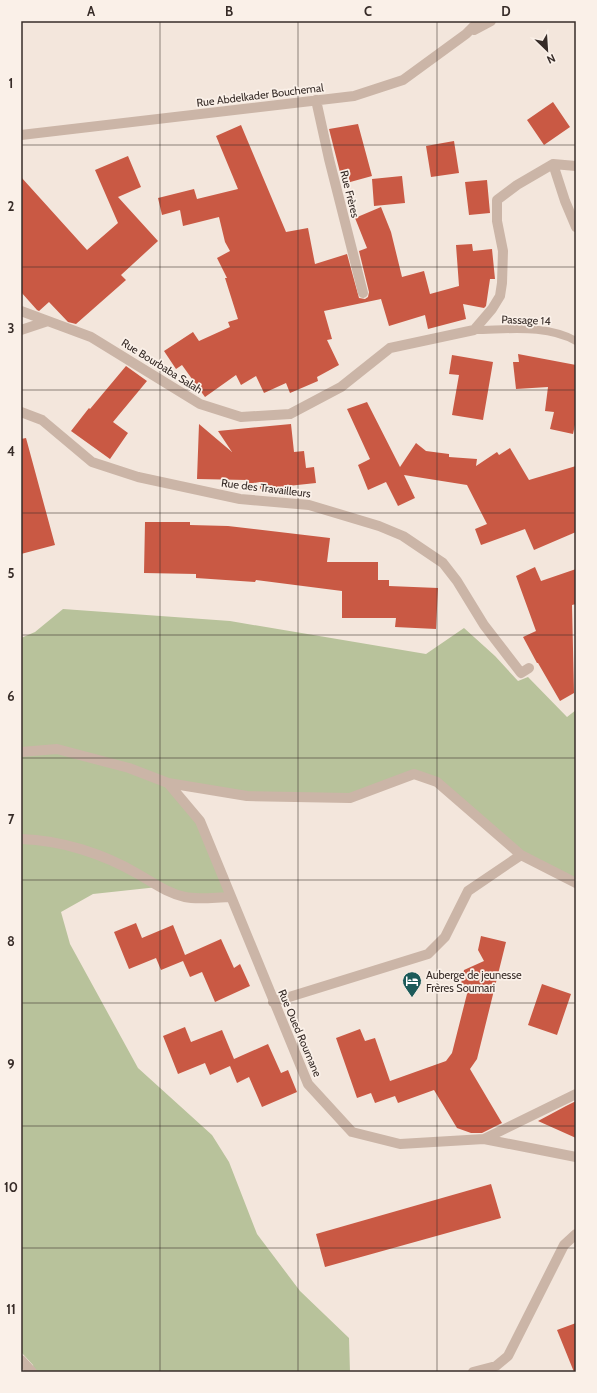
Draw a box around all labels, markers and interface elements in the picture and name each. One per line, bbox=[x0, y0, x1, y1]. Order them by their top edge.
text: A bbox=[87, 3, 96, 19]
text: B bbox=[225, 3, 233, 19]
text: C bbox=[364, 3, 372, 19]
text: D bbox=[501, 3, 511, 19]
north arrow bbox=[527, 30, 567, 70]
text: N bbox=[545, 51, 558, 67]
text: 1 bbox=[9, 75, 13, 91]
street label: Rue Abdelkader Bouchemal bbox=[196, 80, 325, 110]
street label: Rue Frères bbox=[337, 169, 363, 219]
text: 2 bbox=[8, 198, 15, 214]
street label: Passage 14 bbox=[501, 312, 552, 328]
text: 3 bbox=[7, 320, 15, 336]
street label: Rue Bourbaba Salah bbox=[119, 335, 205, 397]
text: 4 bbox=[7, 443, 15, 459]
street label: Rue des Travailleurs bbox=[220, 476, 312, 500]
text: 5 bbox=[8, 565, 15, 581]
text: 6 bbox=[7, 688, 15, 704]
text: 7 bbox=[8, 811, 15, 827]
text: 8 bbox=[7, 933, 15, 949]
place label: Auberge de jeunesse Frères Soumari bbox=[426, 968, 522, 995]
hotel icon: Auberge de jeunesse Frères Soumari bbox=[401, 970, 423, 998]
street label: Rue Oued Roumane bbox=[275, 987, 325, 1079]
text: 9 bbox=[7, 1056, 15, 1072]
text: 10 bbox=[4, 1179, 18, 1195]
text: 11 bbox=[6, 1301, 16, 1317]

